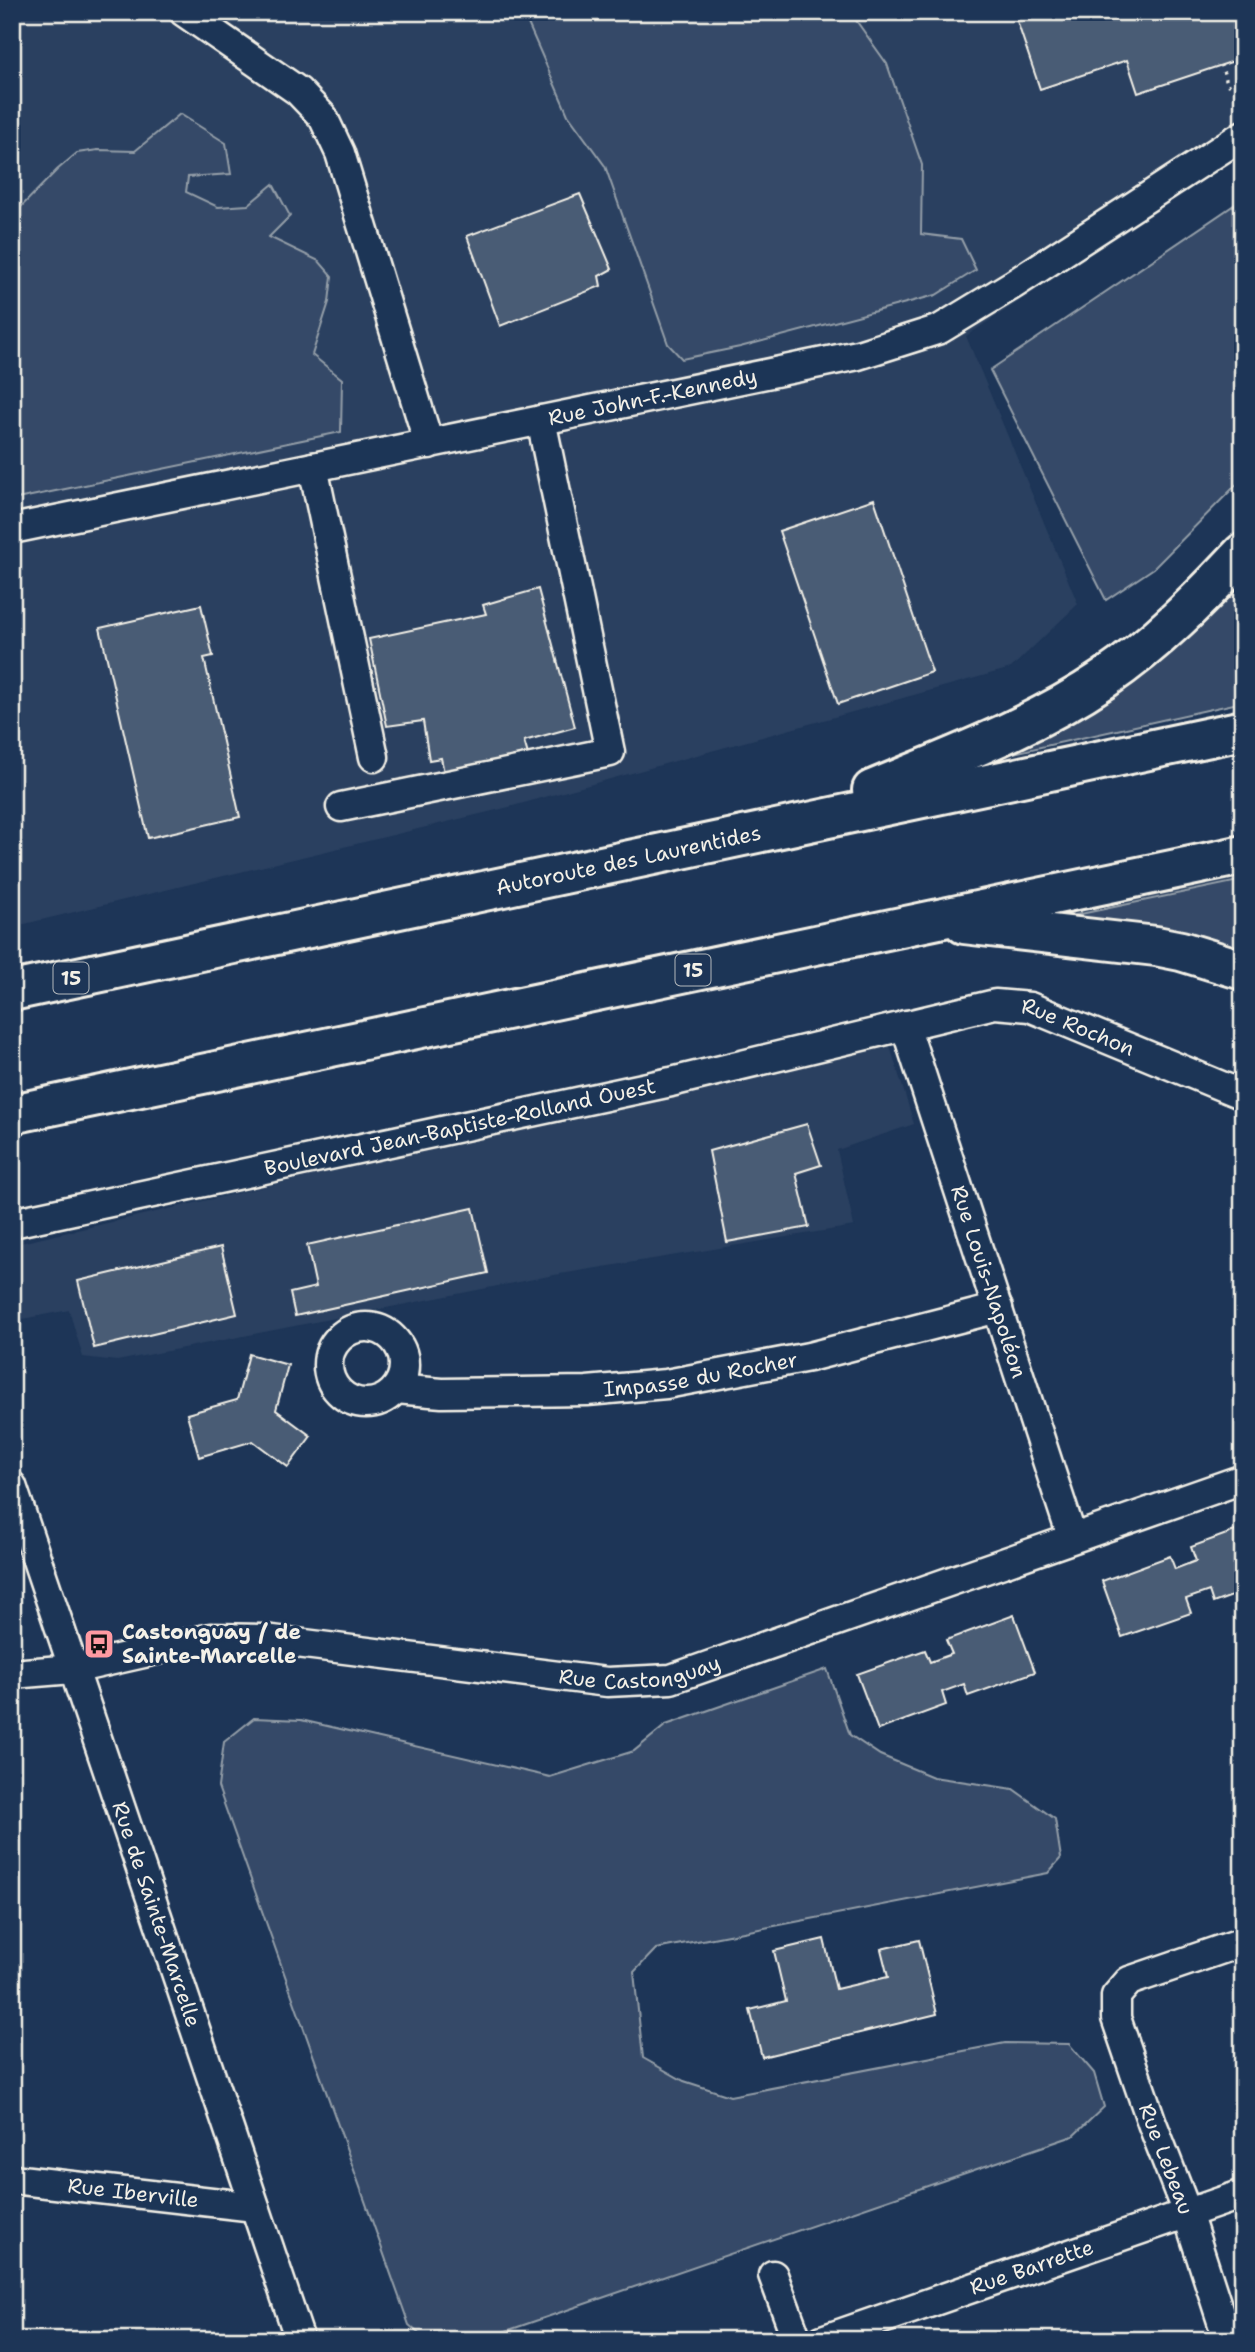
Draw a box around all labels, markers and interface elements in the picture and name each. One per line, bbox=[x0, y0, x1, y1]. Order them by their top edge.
street label: Rue John-F.-Kennedy bbox=[546, 362, 760, 432]
street label: Autoroute des Laurentides bbox=[493, 819, 764, 902]
road number: 15 bbox=[676, 954, 710, 986]
road number: 15 bbox=[54, 962, 88, 994]
street label: Rue Rochon bbox=[1020, 992, 1139, 1063]
street label: Boulevard Jean-Baptiste-Rolland Ouest bbox=[262, 1072, 658, 1183]
street label: Rue Louis-Napoléon bbox=[944, 1182, 1033, 1382]
street label: Impasse du Rocher bbox=[602, 1345, 800, 1403]
place label: Castonguay / de Sainte-Marcelle bbox=[122, 1618, 301, 1670]
bus stop icon: Castonguay / de Sainte-Marcelle bbox=[82, 1627, 116, 1661]
street label: Rue Castonguay bbox=[557, 1649, 724, 1696]
street label: Rue de Sainte-Marcelle bbox=[105, 1798, 207, 2031]
street label: Rue Lebeau bbox=[1132, 2100, 1200, 2218]
street label: Rue Iberville bbox=[66, 2172, 200, 2214]
street label: Rue Barrette bbox=[966, 2233, 1097, 2302]

